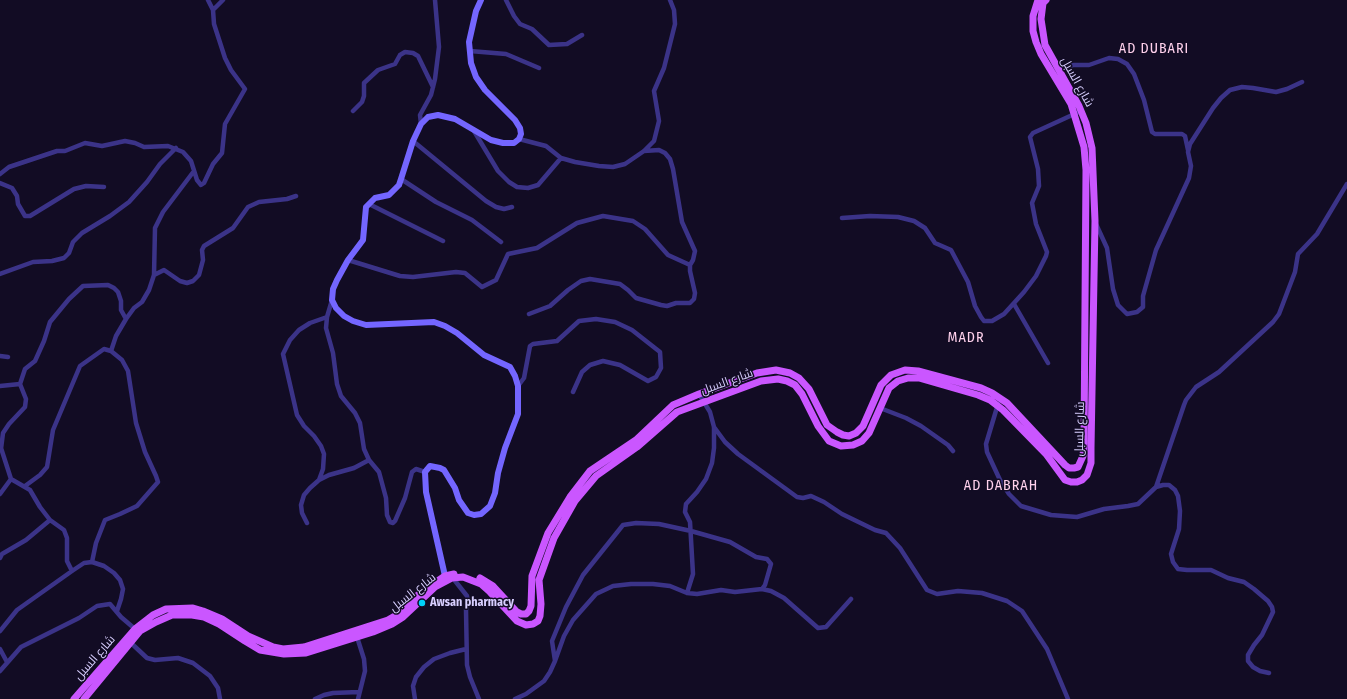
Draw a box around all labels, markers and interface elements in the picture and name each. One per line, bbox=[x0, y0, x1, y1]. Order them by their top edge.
district label: AD DUBARI bbox=[1119, 41, 1189, 57]
street label: شارع السبل bbox=[1057, 55, 1097, 109]
district label: MADR bbox=[947, 330, 985, 346]
street label: شارع السبل bbox=[699, 366, 755, 398]
street label: شارع السبل bbox=[1072, 401, 1088, 457]
district label: AD DABRAH bbox=[964, 478, 1038, 494]
street label: شارع السبل bbox=[387, 570, 439, 616]
place label: Awsan pharmacy bbox=[430, 596, 514, 610]
marker: Awsan pharmacy bbox=[417, 598, 427, 608]
street label: شارع السبل bbox=[72, 633, 118, 683]

